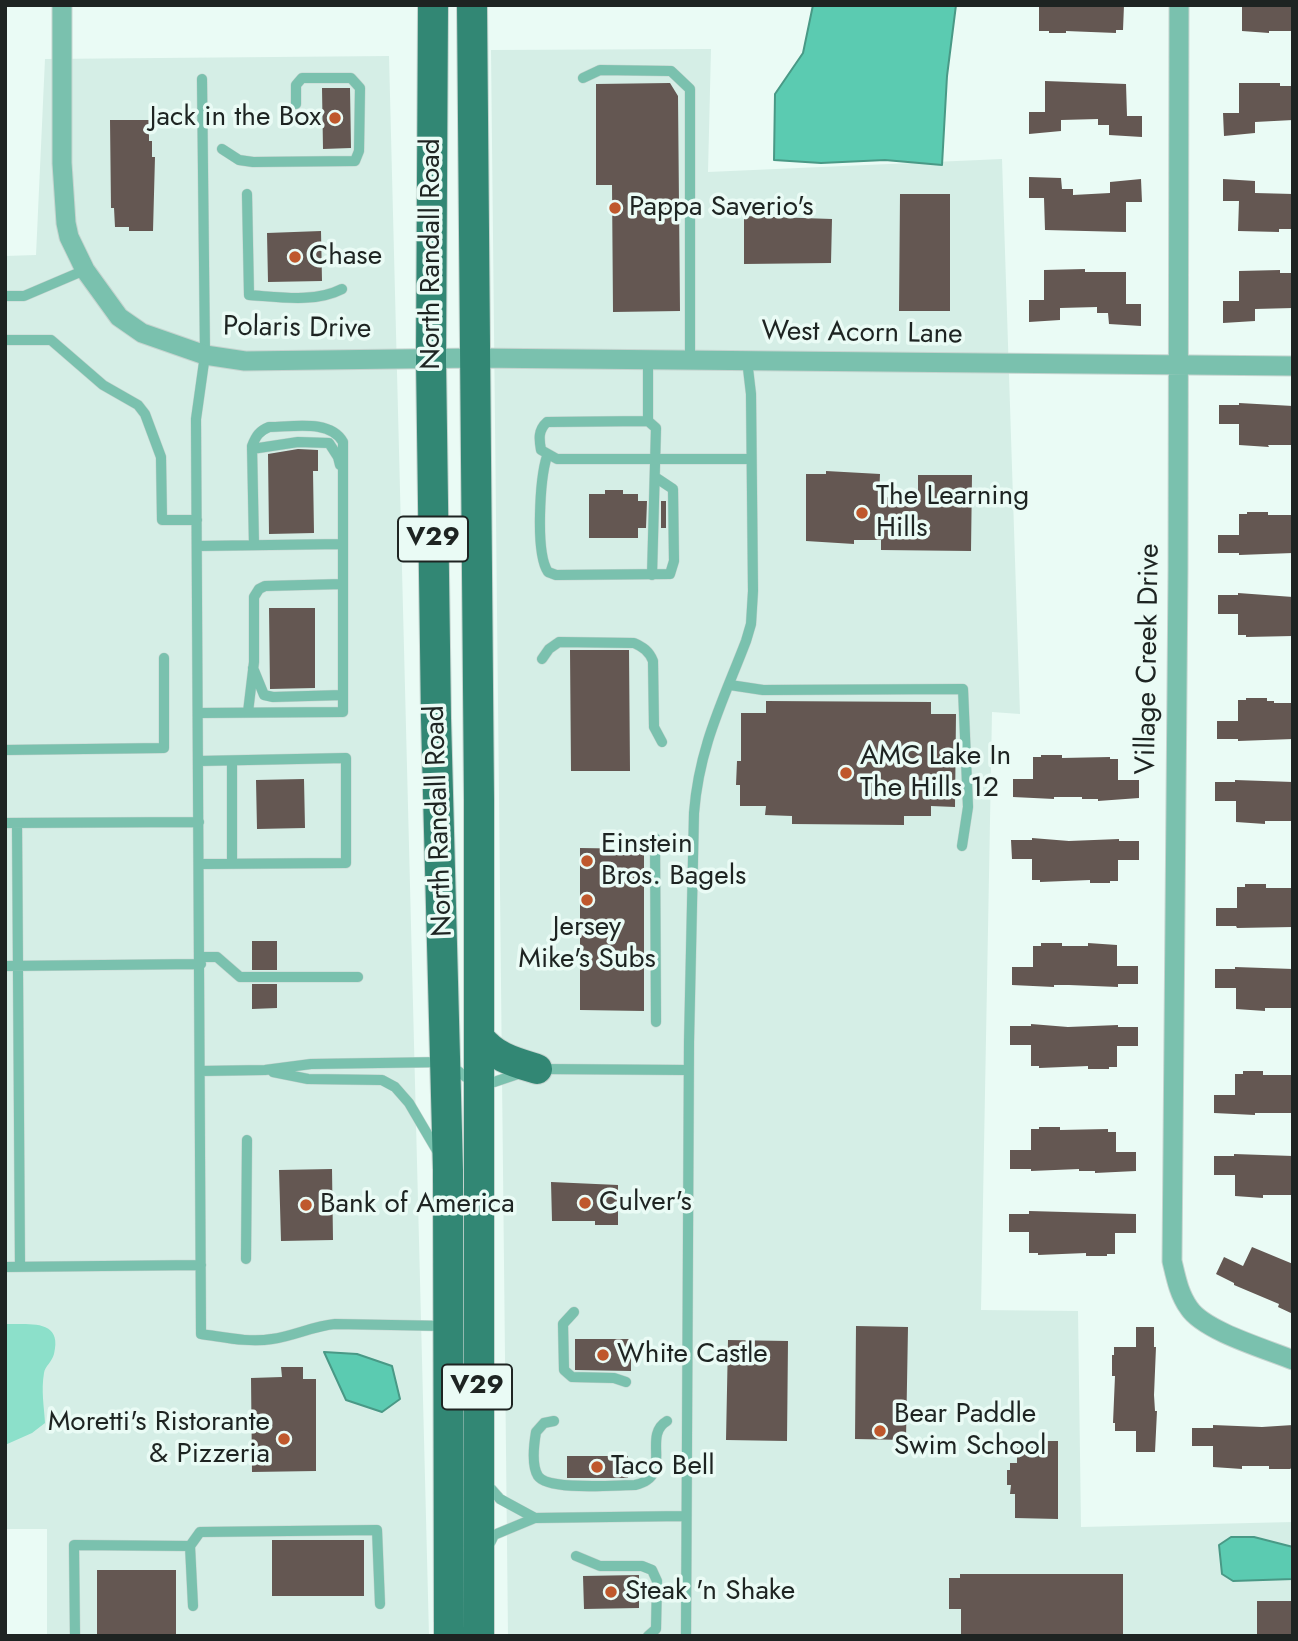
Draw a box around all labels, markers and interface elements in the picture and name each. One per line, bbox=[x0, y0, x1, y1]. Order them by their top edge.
place label: Jack in the Box bbox=[150, 101, 321, 135]
marker: Jack in the Box bbox=[327, 110, 343, 126]
street label: North Randall Road bbox=[415, 138, 449, 370]
place label: Pappa Saverio's bbox=[629, 191, 814, 225]
marker: Pappa Saverio's bbox=[607, 200, 623, 216]
place label: Chase bbox=[309, 240, 382, 274]
marker: Chase bbox=[287, 249, 303, 265]
street label: Polaris Drive bbox=[222, 311, 372, 347]
street label: West Acorn Lane bbox=[761, 315, 963, 353]
place label: The Learning Hills bbox=[876, 480, 1029, 546]
marker: The Learning Hills bbox=[854, 505, 870, 521]
road number: V29 bbox=[398, 516, 468, 562]
street label: Village Creek Drive bbox=[1130, 543, 1168, 775]
street label: North Randall Road bbox=[419, 705, 461, 937]
place label: AMC Lake In The Hills 12 bbox=[860, 740, 1011, 806]
marker: AMC Lake In The Hills 12 bbox=[838, 765, 854, 781]
place label: Einstein Bros. Bagels bbox=[601, 828, 746, 894]
marker: Einstein Bros. Bagels bbox=[579, 853, 595, 869]
marker: Jersey Mike's Subs bbox=[579, 892, 595, 908]
place label: Jersey Mike's Subs bbox=[518, 911, 656, 977]
place label: Culver's bbox=[599, 1186, 692, 1220]
place label: Bank of America bbox=[320, 1188, 515, 1222]
marker: Culver's bbox=[577, 1195, 593, 1211]
marker: Bank of America bbox=[298, 1197, 314, 1213]
place label: White Castle bbox=[617, 1338, 768, 1372]
marker: White Castle bbox=[595, 1347, 611, 1363]
road number: V29 bbox=[442, 1364, 512, 1410]
place label: Bear Paddle Swim School bbox=[894, 1398, 1046, 1464]
place label: Moretti's Ristorante & Pizzeria bbox=[48, 1406, 270, 1472]
marker: Bear Paddle Swim School bbox=[872, 1423, 888, 1439]
marker: Moretti's Ristorante & Pizzeria bbox=[276, 1431, 292, 1447]
place label: Taco Bell bbox=[611, 1450, 715, 1484]
marker: Taco Bell bbox=[589, 1459, 605, 1475]
place label: Steak 'n Shake bbox=[625, 1575, 795, 1609]
marker: Steak 'n Shake bbox=[603, 1584, 619, 1600]

